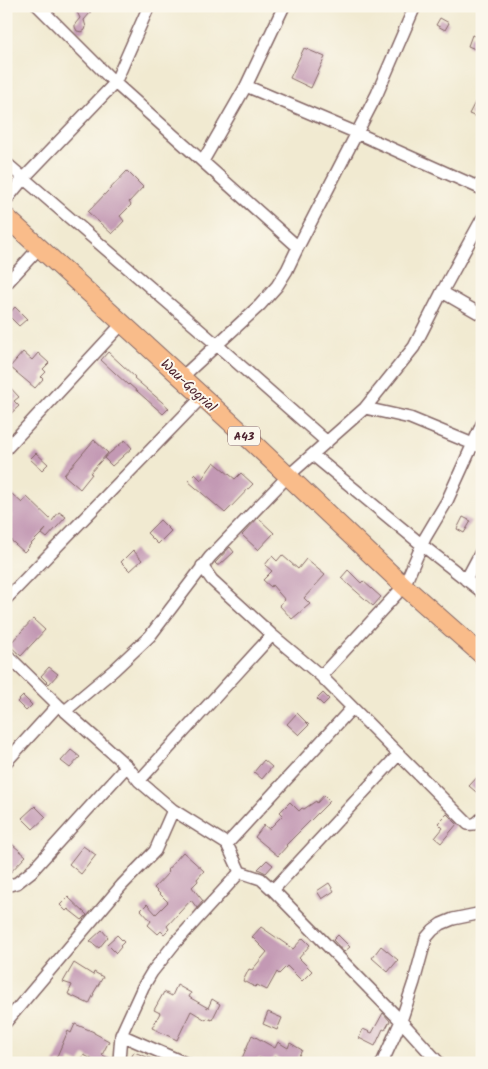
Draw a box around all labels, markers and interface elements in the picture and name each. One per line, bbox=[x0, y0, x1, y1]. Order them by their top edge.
street label: Wau-Gogrial bbox=[155, 354, 222, 418]
road number: A43 bbox=[228, 426, 260, 446]

